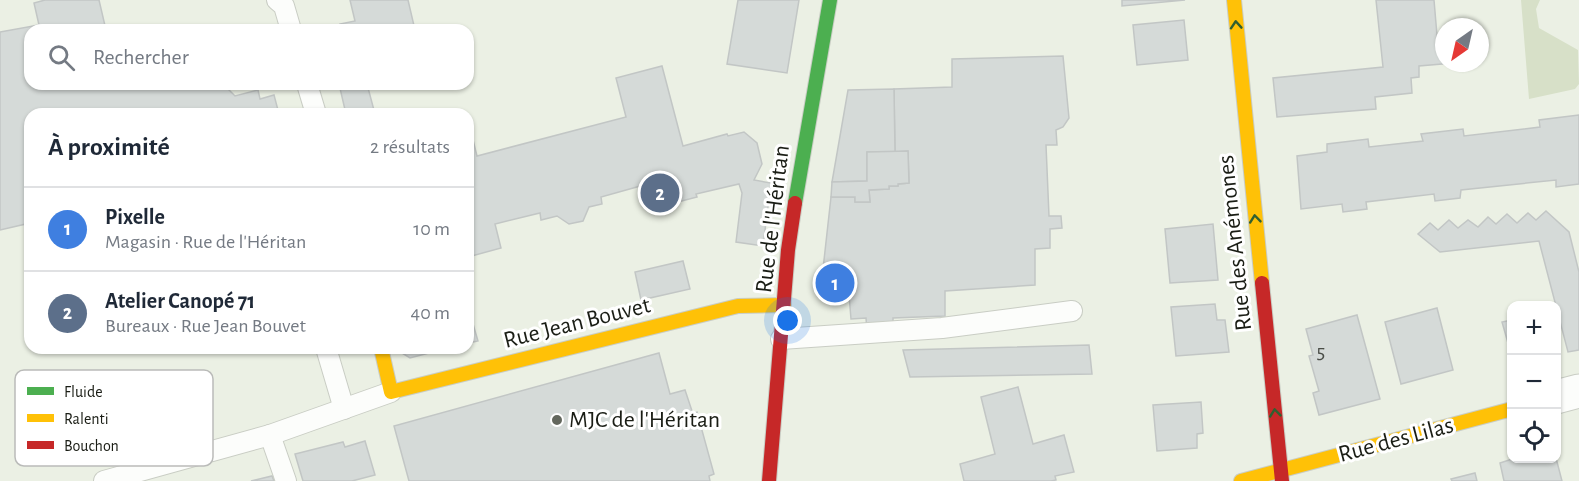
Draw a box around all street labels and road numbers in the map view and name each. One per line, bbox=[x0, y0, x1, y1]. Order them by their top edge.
street label: Rue de l'Héritan bbox=[752, 144, 794, 294]
street label: Rue des Anémones bbox=[1214, 154, 1256, 332]
street label: Rue Jean Bouvet bbox=[501, 293, 653, 353]
street label: Rue des Lilas bbox=[1336, 413, 1456, 467]

